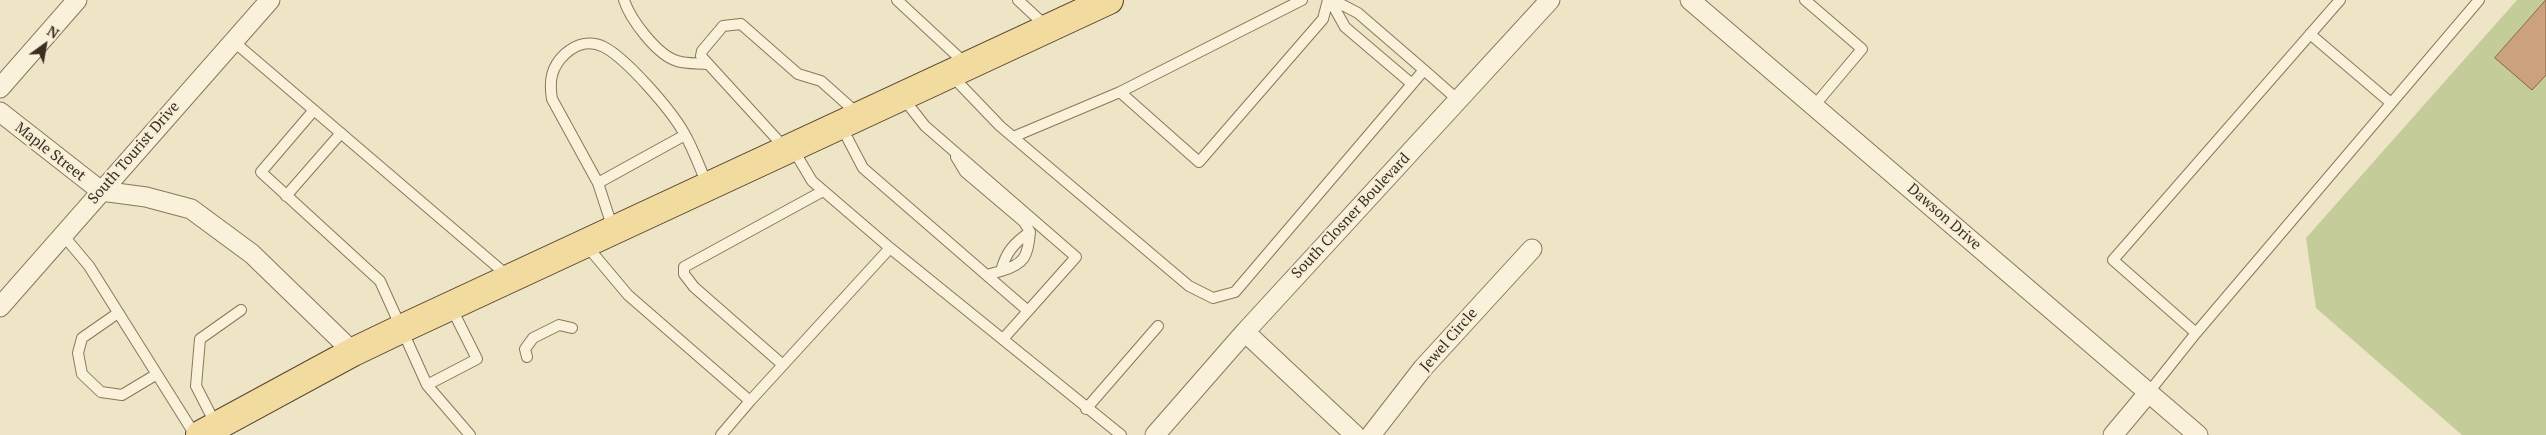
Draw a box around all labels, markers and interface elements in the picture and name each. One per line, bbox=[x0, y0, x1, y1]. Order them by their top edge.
north arrow bbox=[20, 20, 70, 70]
text: N bbox=[44, 21, 63, 43]
street label: South Tourist Drive bbox=[85, 98, 183, 208]
street label: Maple Street bbox=[11, 119, 89, 185]
street label: South Closner Boulevard bbox=[1288, 150, 1414, 282]
street label: Dawson Drive bbox=[1903, 180, 1985, 254]
street label: Jewel Circle bbox=[1417, 305, 1481, 375]

